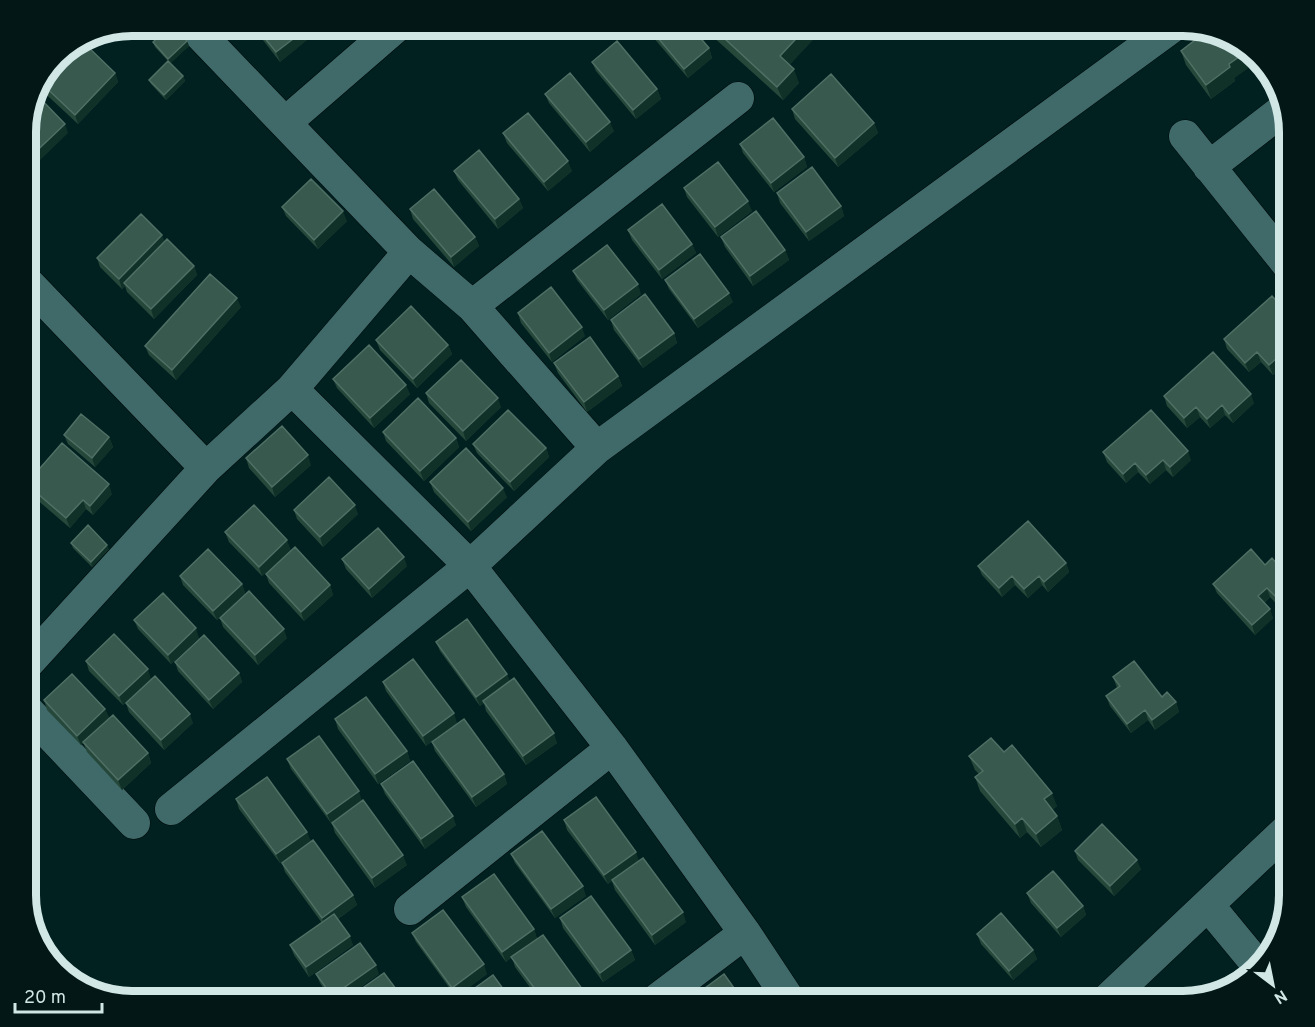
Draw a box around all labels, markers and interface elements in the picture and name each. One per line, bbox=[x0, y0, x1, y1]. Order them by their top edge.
north arrow bbox=[1243, 955, 1303, 1015]
scale bar bbox=[15, 976, 102, 1014]
text: N bbox=[1270, 984, 1290, 1008]
text: 20 m bbox=[24, 987, 66, 1010]

